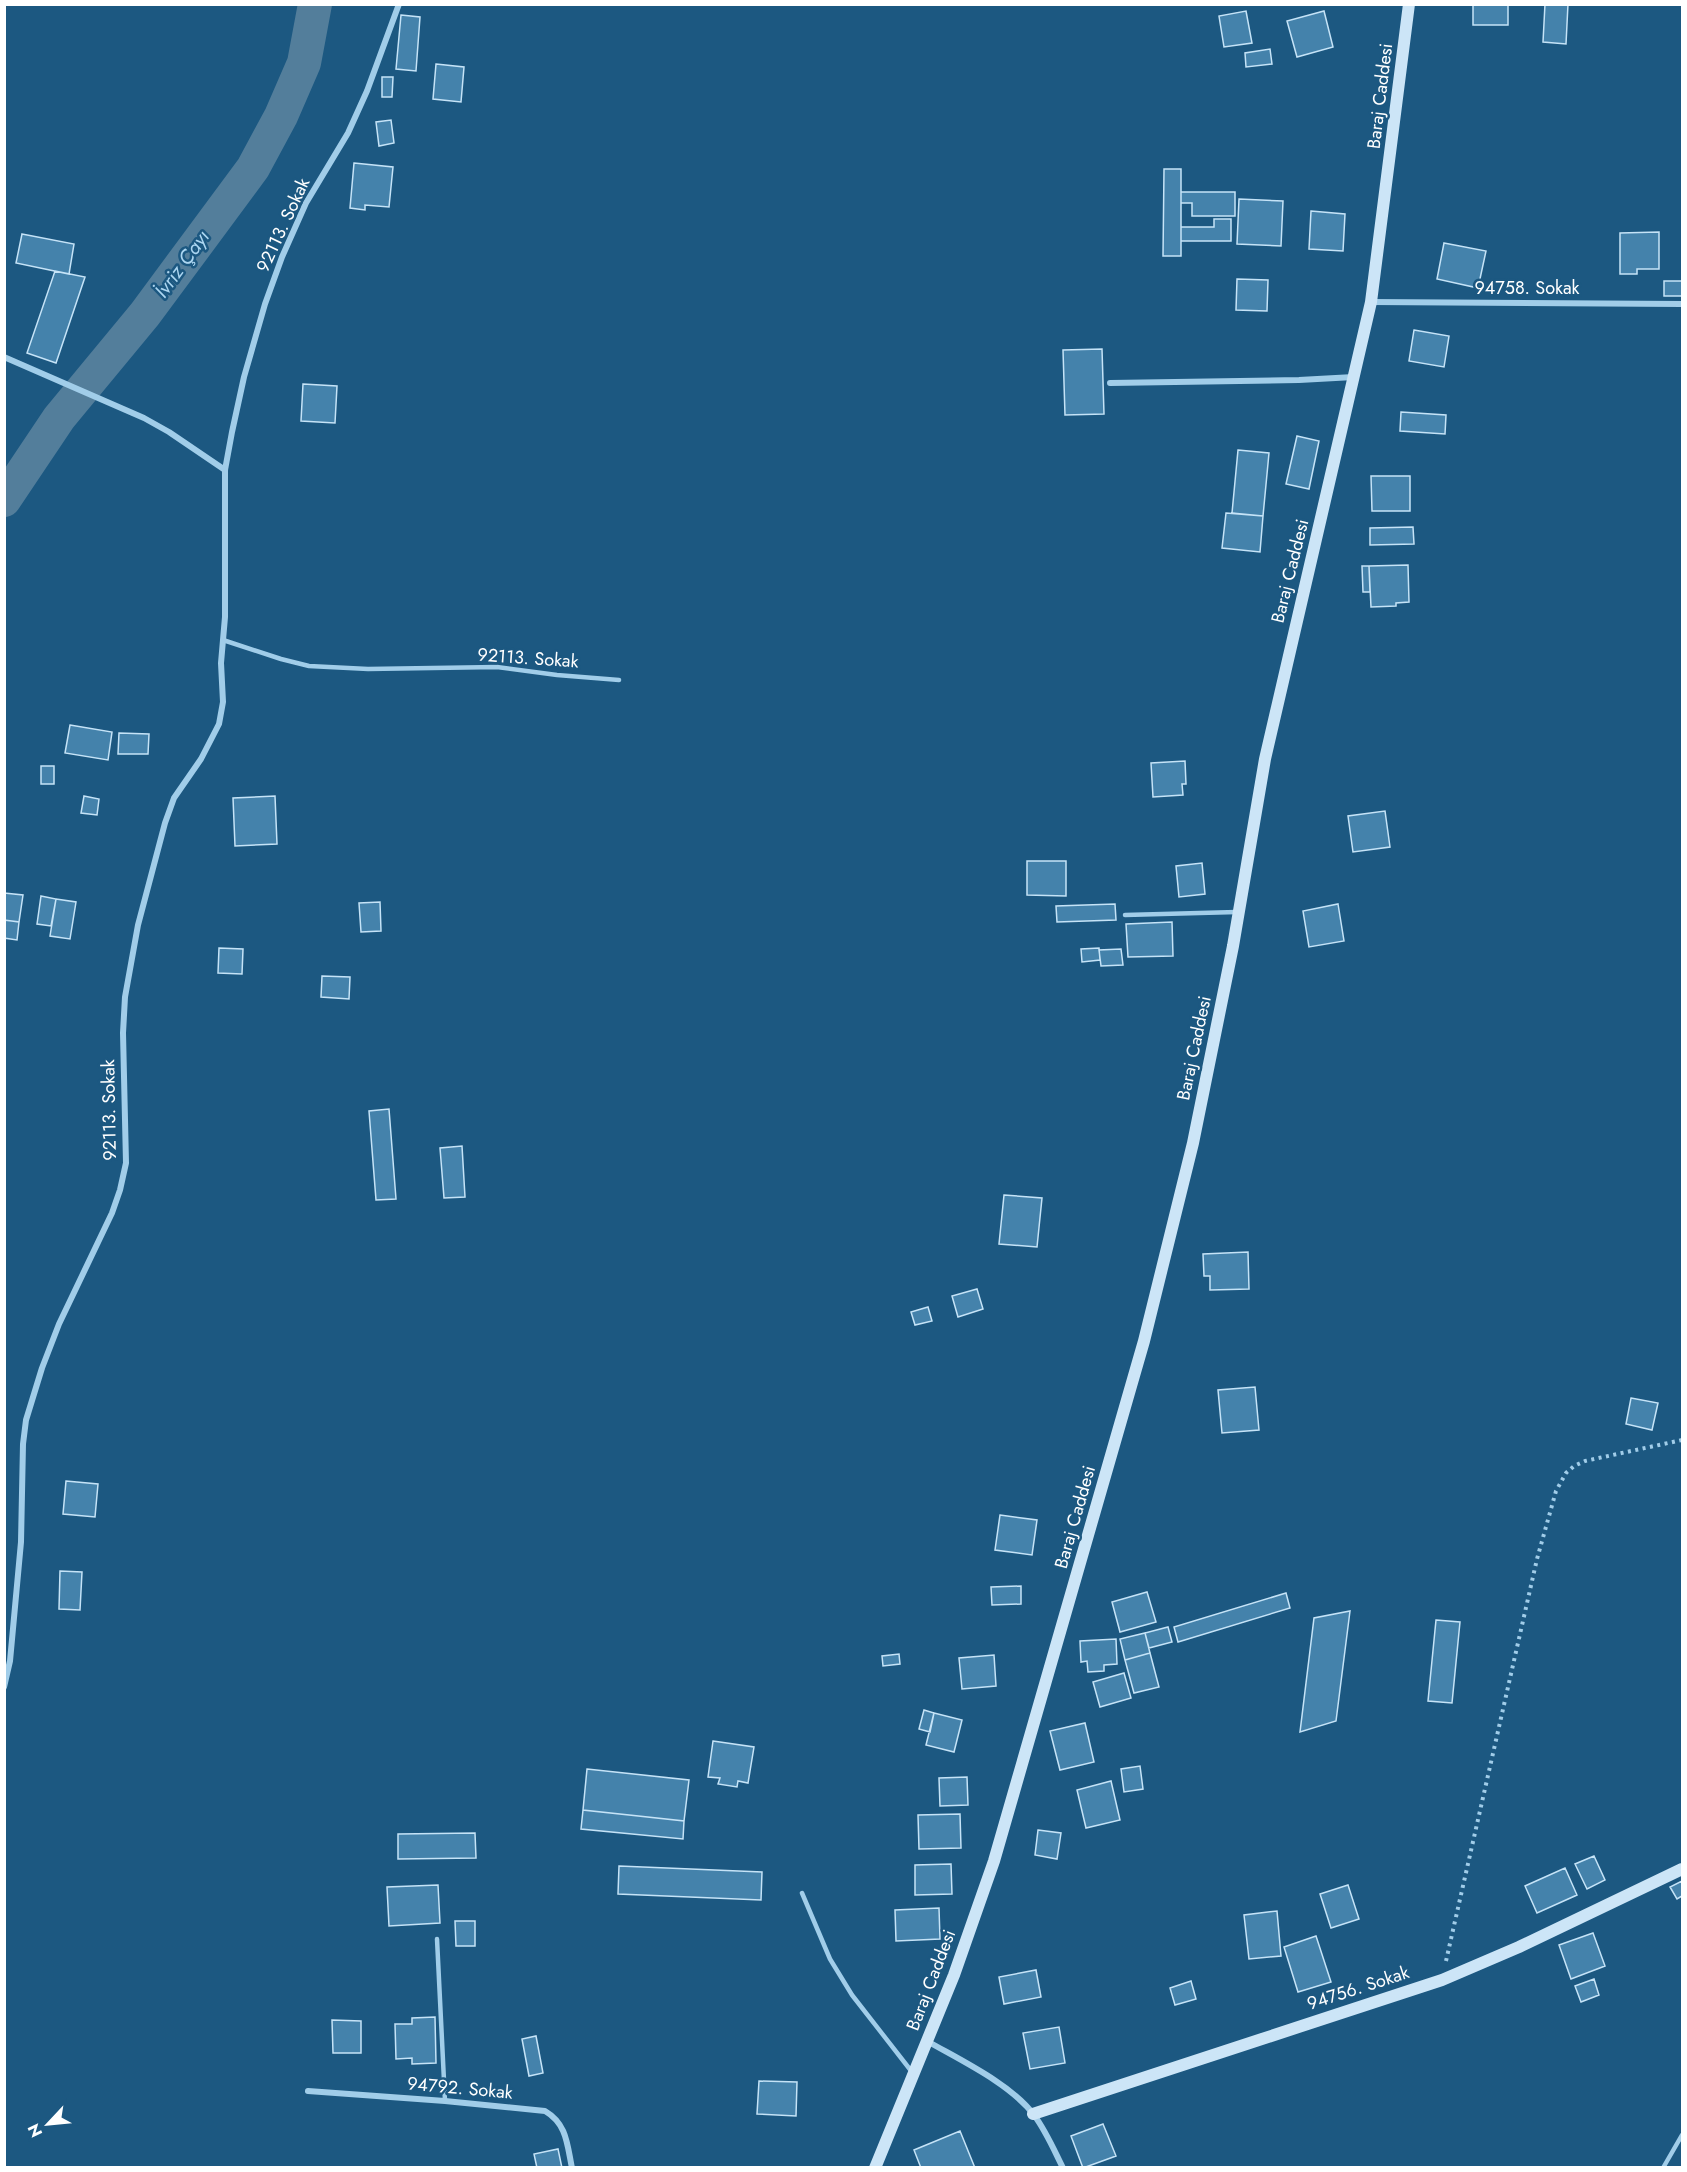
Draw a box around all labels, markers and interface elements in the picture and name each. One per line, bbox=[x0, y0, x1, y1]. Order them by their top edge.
street label: Baraj Caddesi bbox=[1361, 42, 1399, 150]
street label: 92113. Sokak bbox=[250, 174, 316, 276]
water label: İvriz Çayı bbox=[147, 224, 217, 304]
street label: 94758. Sokak bbox=[1474, 275, 1580, 301]
street label: Baraj Caddesi bbox=[1265, 516, 1315, 626]
street label: 92113. Sokak bbox=[477, 641, 580, 675]
street label: Baraj Caddesi bbox=[1170, 993, 1218, 1103]
street label: 92113. Sokak bbox=[95, 1059, 123, 1161]
street label: Baraj Caddesi bbox=[1048, 1462, 1102, 1572]
street label: Baraj Caddesi bbox=[900, 1926, 962, 2034]
street label: 94756. Sokak bbox=[1304, 1959, 1412, 2017]
street label: 94792. Sokak bbox=[406, 2070, 514, 2106]
north arrow bbox=[18, 2094, 78, 2154]
text: N bbox=[22, 2120, 48, 2141]

